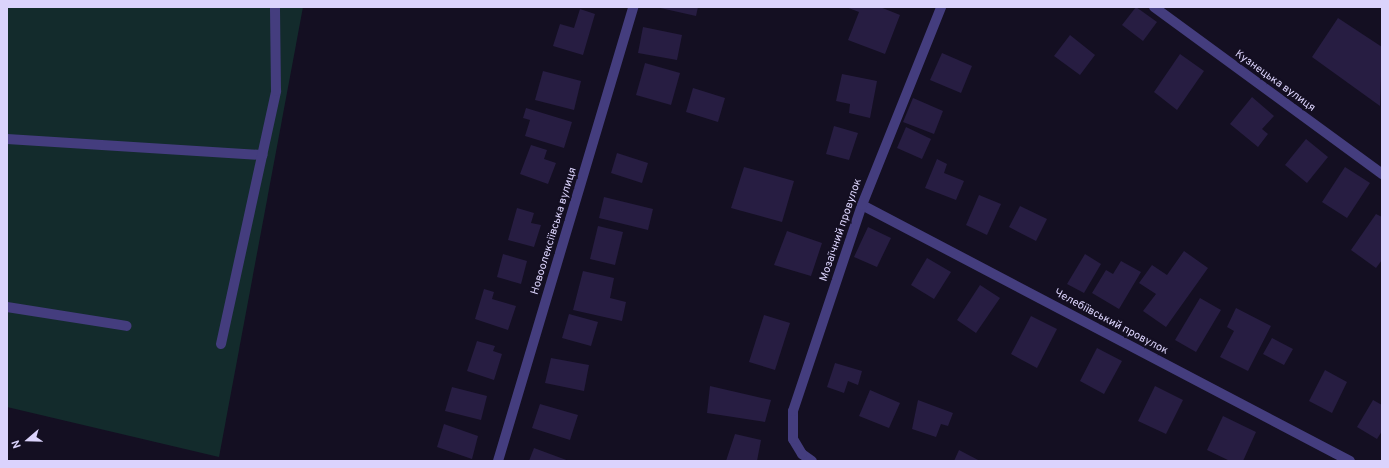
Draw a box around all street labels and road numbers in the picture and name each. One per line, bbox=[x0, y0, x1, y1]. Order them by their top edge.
street label: Кузнецька вулиця bbox=[1232, 47, 1318, 115]
street label: Новоолексіївська вулиця bbox=[528, 166, 580, 296]
street label: Мозаїчний провулок bbox=[817, 177, 865, 283]
street label: Челебіївський провулок bbox=[1052, 286, 1170, 358]

